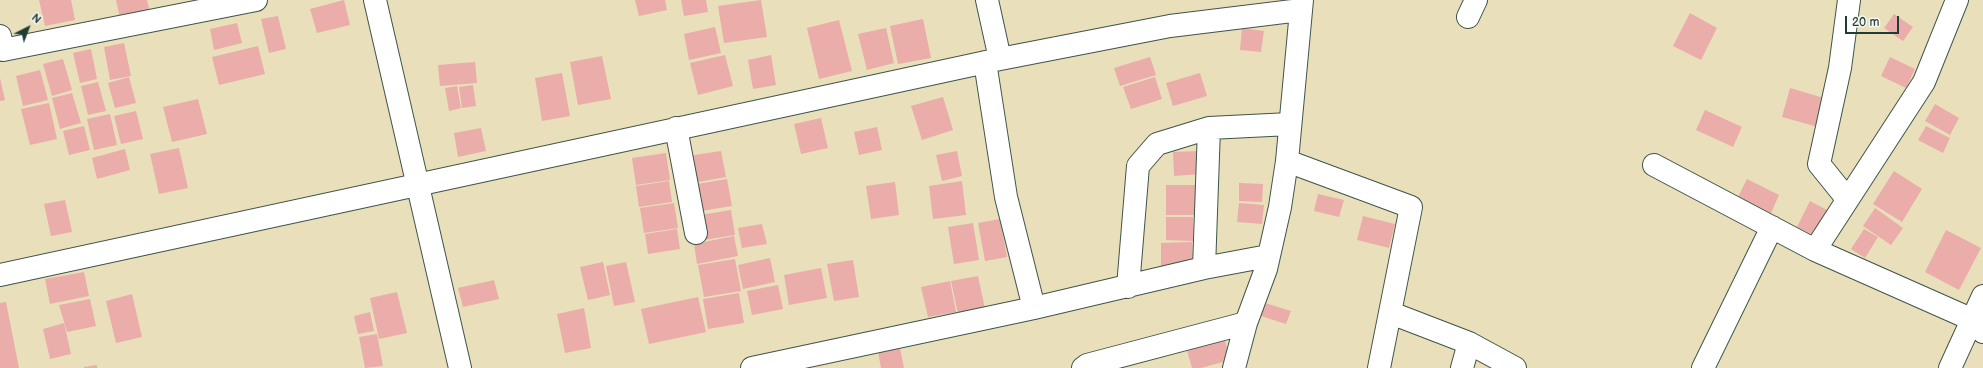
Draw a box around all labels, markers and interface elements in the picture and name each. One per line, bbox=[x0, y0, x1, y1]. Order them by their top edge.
north arrow bbox=[8, 8, 48, 48]
scale bar bbox=[1847, 8, 1901, 34]
text: N bbox=[29, 11, 44, 26]
text: 20 m bbox=[1852, 15, 1879, 30]

